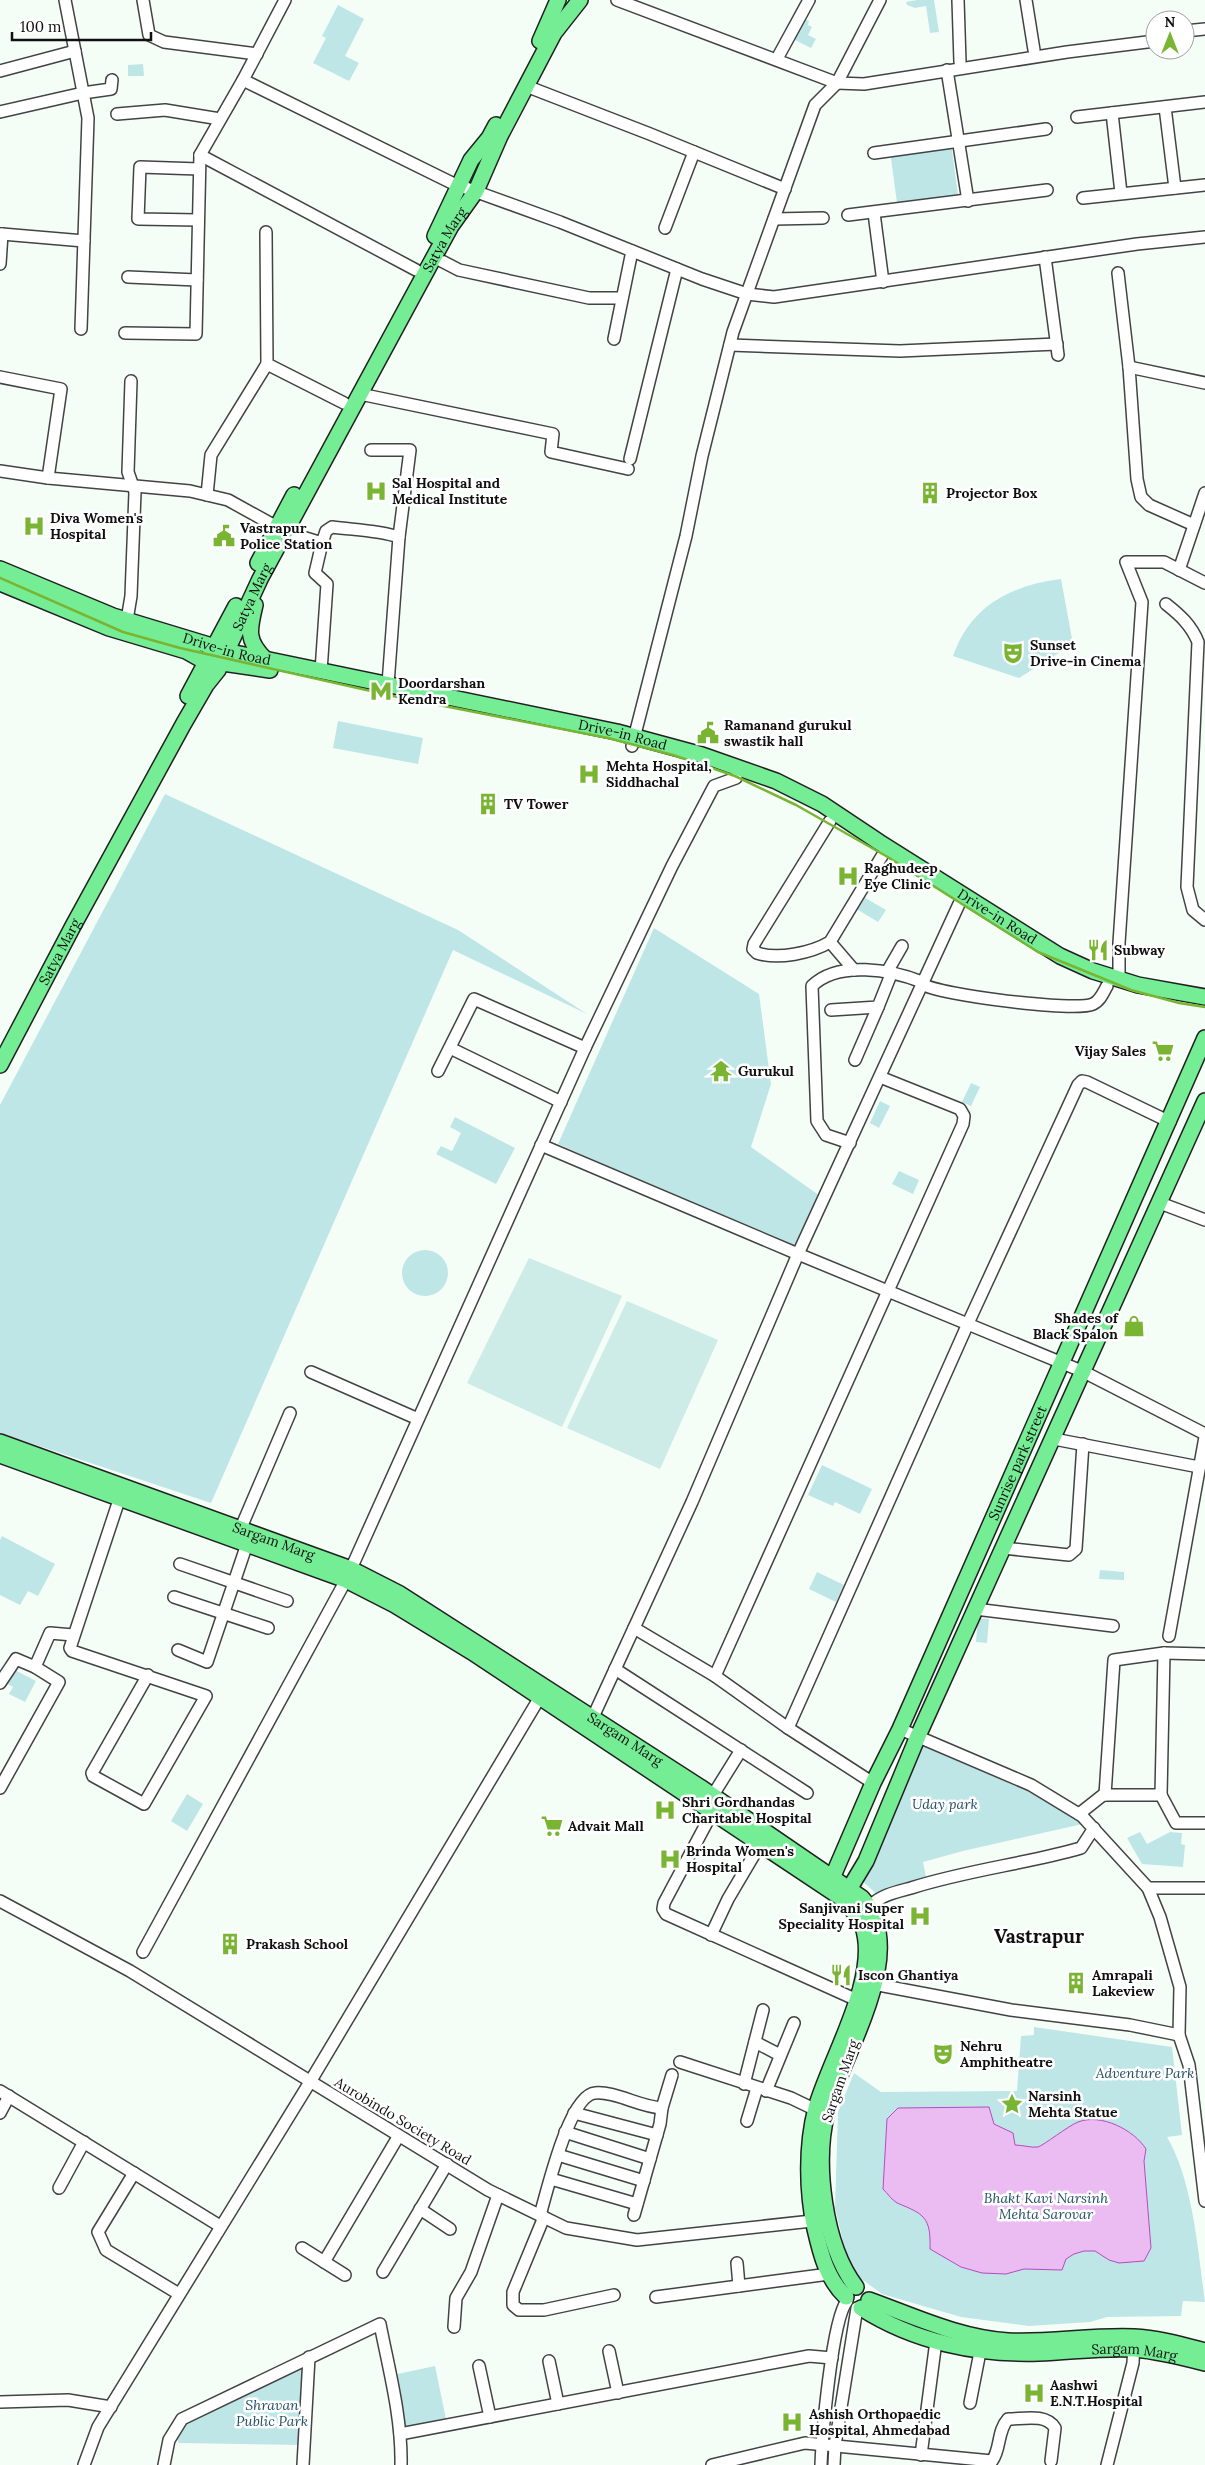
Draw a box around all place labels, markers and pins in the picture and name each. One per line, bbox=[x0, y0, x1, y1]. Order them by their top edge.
place label: Sal Hospital and Medical Institute bbox=[392, 474, 508, 508]
hospital icon: Sal Hospital and Medical Institute bbox=[363, 478, 389, 504]
building icon: Projector Box bbox=[917, 480, 943, 506]
place label: Projector Box bbox=[946, 484, 1038, 502]
place label: Diva Women's Hospital bbox=[50, 509, 143, 543]
hospital icon: Diva Women's Hospital bbox=[21, 513, 47, 539]
place label: Vastrapur Police Station bbox=[240, 519, 333, 553]
public building icon: Vastrapur Police Station bbox=[211, 523, 237, 549]
place label: Sunset Drive-in Cinema bbox=[1030, 636, 1142, 670]
theatre icon: Sunset Drive-in Cinema bbox=[1000, 640, 1026, 666]
place label: Doordarshan Kendra bbox=[398, 674, 485, 708]
metro station icon: Doordarshan Kendra bbox=[368, 678, 394, 704]
place label: Ramanand gurukul swastik hall bbox=[724, 716, 852, 750]
public building icon: Ramanand gurukul swastik hall bbox=[695, 720, 721, 746]
place label: Mehta Hospital, Siddhachal bbox=[606, 757, 712, 791]
hospital icon: Mehta Hospital, Siddhachal bbox=[576, 761, 602, 787]
building icon: TV Tower bbox=[475, 791, 501, 817]
place label: TV Tower bbox=[504, 795, 569, 813]
place label: Raghudeep Eye Clinic bbox=[864, 859, 938, 893]
hospital icon: Raghudeep Eye Clinic bbox=[835, 863, 861, 889]
restaurant icon: Subway bbox=[1085, 937, 1111, 963]
place label: Subway bbox=[1114, 941, 1165, 959]
supermarket icon: Vijay Sales bbox=[1150, 1038, 1176, 1064]
place label: Vijay Sales bbox=[1075, 1042, 1146, 1060]
temple icon: Gurukul bbox=[708, 1058, 734, 1084]
place label: Gurukul bbox=[738, 1062, 795, 1080]
place label: Shades of Black Spalon bbox=[1033, 1309, 1119, 1343]
shop icon: Shades of Black Spalon bbox=[1121, 1313, 1147, 1339]
place label: Shri Gordhandas Charitable Hospital bbox=[682, 1793, 812, 1827]
hospital icon: Shri Gordhandas Charitable Hospital bbox=[652, 1797, 678, 1823]
supermarket icon: Advait Mall bbox=[539, 1813, 565, 1839]
place label: Advait Mall bbox=[568, 1817, 644, 1835]
place label: Brinda Women's Hospital bbox=[686, 1842, 794, 1876]
hospital icon: Brinda Women's Hospital bbox=[657, 1846, 683, 1872]
place label: Sanjivani Super Speciality Hospital bbox=[779, 1899, 905, 1933]
hospital icon: Sanjivani Super Speciality Hospital bbox=[907, 1903, 933, 1929]
building icon: Prakash School bbox=[217, 1931, 243, 1957]
place label: Prakash School bbox=[246, 1935, 349, 1953]
restaurant icon: Iscon Ghantiya bbox=[828, 1962, 854, 1988]
place label: Iscon Ghantiya bbox=[858, 1966, 959, 1984]
place label: Amrapali Lakeview bbox=[1092, 1966, 1155, 2000]
building icon: Amrapali Lakeview bbox=[1063, 1970, 1089, 1996]
place label: Nehru Amphitheatre bbox=[960, 2037, 1053, 2071]
theatre icon: Nehru Amphitheatre bbox=[930, 2041, 956, 2067]
place label: Narsinh Mehta Statue bbox=[1028, 2087, 1118, 2121]
place icon: Narsinh Mehta Statue bbox=[999, 2091, 1025, 2117]
place label: Aashwi E.N.T.Hospital bbox=[1050, 2376, 1143, 2410]
hospital icon: Aashwi E.N.T.Hospital bbox=[1021, 2380, 1047, 2406]
place label: Ashish Orthopaedic Hospital, Ahmedabad bbox=[809, 2405, 950, 2439]
hospital icon: Ashish Orthopaedic Hospital, Ahmedabad bbox=[779, 2409, 805, 2435]

